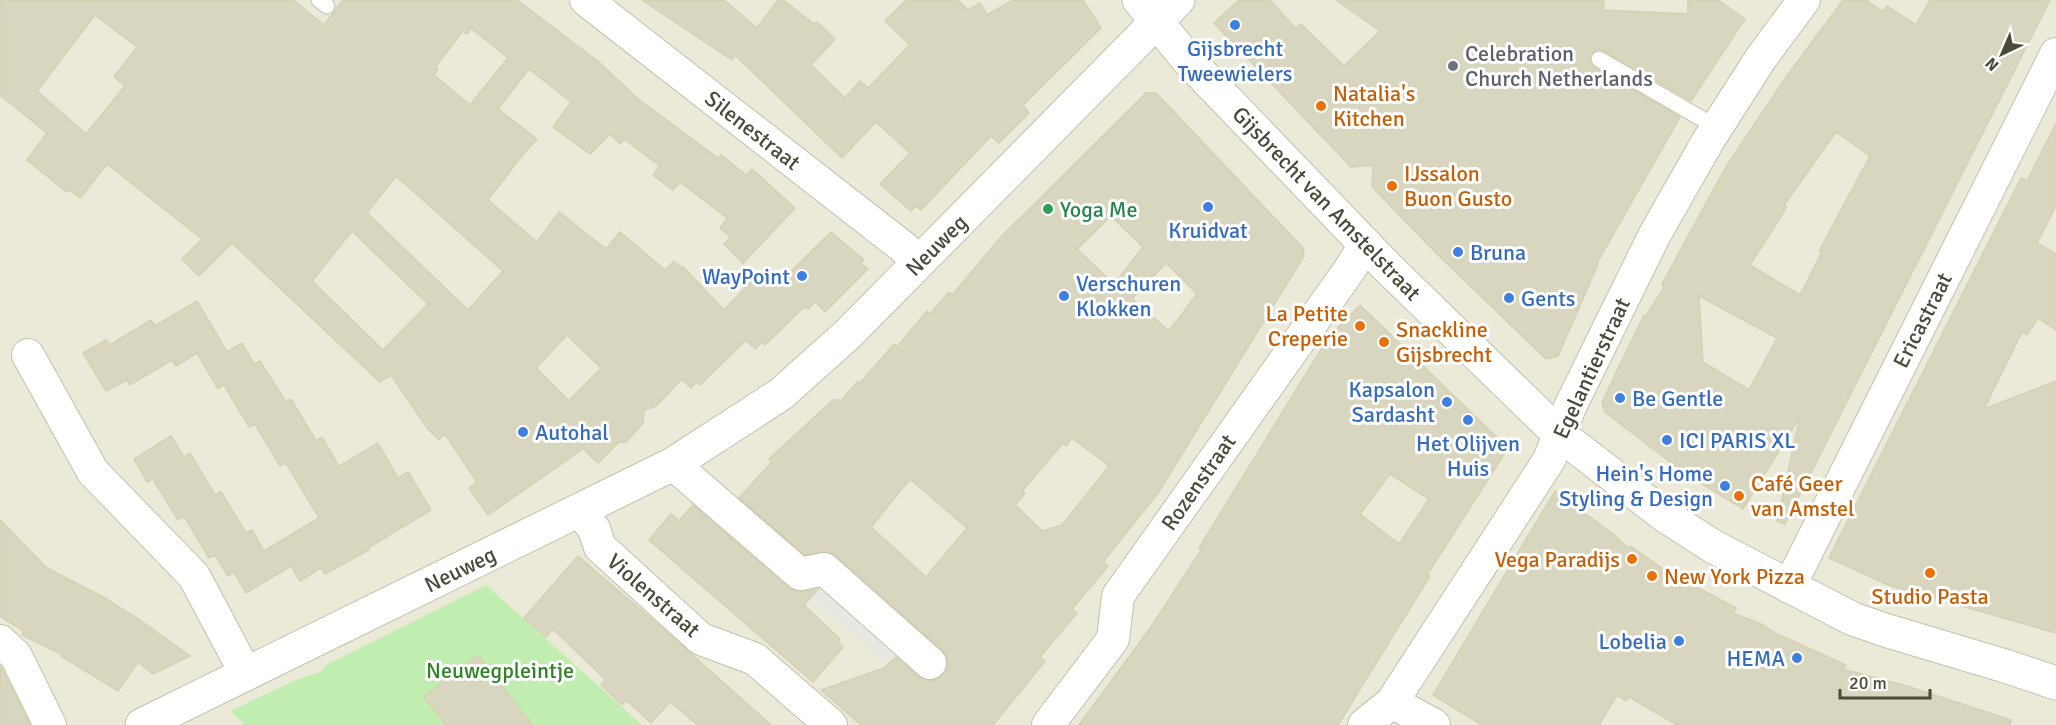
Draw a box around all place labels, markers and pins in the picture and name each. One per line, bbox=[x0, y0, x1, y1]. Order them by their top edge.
marker: Gijsbrecht Tweewielers bbox=[1228, 18, 1242, 32]
place label: Gijsbrecht Tweewielers bbox=[1178, 35, 1292, 87]
place label: Celebration Church Netherlands bbox=[1465, 40, 1653, 92]
marker: Celebration Church Netherlands bbox=[1446, 59, 1460, 73]
place label: Natalia's Kitchen bbox=[1333, 80, 1415, 132]
marker: Natalia's Kitchen bbox=[1314, 99, 1328, 113]
place label: IJssalon Buon Gusto bbox=[1404, 160, 1512, 212]
marker: IJssalon Buon Gusto bbox=[1385, 179, 1399, 193]
place label: Yoga Me bbox=[1060, 196, 1138, 223]
marker: Kruidvat bbox=[1201, 200, 1215, 214]
marker: Yoga Me bbox=[1041, 202, 1055, 216]
place label: Kruidvat bbox=[1168, 217, 1248, 244]
place label: Bruna bbox=[1470, 239, 1526, 266]
marker: Bruna bbox=[1451, 245, 1465, 259]
place label: WayPoint bbox=[702, 263, 790, 290]
marker: WayPoint bbox=[795, 269, 809, 283]
place label: Verschuren Klokken bbox=[1076, 270, 1181, 322]
place label: Gents bbox=[1521, 285, 1575, 312]
marker: Verschuren Klokken bbox=[1057, 289, 1071, 303]
marker: Gents bbox=[1502, 291, 1516, 305]
place label: La Petite Creperie bbox=[1266, 300, 1348, 352]
place label: Snackline Gijsbrecht bbox=[1396, 316, 1492, 368]
marker: La Petite Creperie bbox=[1353, 319, 1367, 333]
marker: Snackline Gijsbrecht bbox=[1377, 335, 1391, 349]
place label: Kapsalon Sardasht bbox=[1349, 376, 1435, 428]
place label: Be Gentle bbox=[1632, 385, 1723, 412]
marker: Be Gentle bbox=[1613, 391, 1627, 405]
marker: Kapsalon Sardasht bbox=[1440, 395, 1454, 409]
marker: Het Olijven Huis bbox=[1461, 413, 1475, 427]
place label: Autohal bbox=[535, 419, 609, 446]
marker: Autohal bbox=[516, 425, 530, 439]
place label: ICI PARIS XL bbox=[1679, 427, 1796, 454]
place label: Het Olijven Huis bbox=[1416, 430, 1520, 482]
marker: ICI PARIS XL bbox=[1660, 433, 1674, 447]
place label: Hein's Home Styling & Design bbox=[1559, 460, 1713, 512]
place label: Café Geer van Amstel bbox=[1751, 470, 1855, 522]
marker: Hein's Home Styling & Design bbox=[1718, 479, 1732, 493]
marker: Café Geer van Amstel bbox=[1732, 489, 1746, 503]
place label: Vega Paradijs bbox=[1494, 546, 1620, 573]
marker: Vega Paradijs bbox=[1625, 552, 1639, 566]
place label: New York Pizza bbox=[1664, 563, 1805, 590]
marker: Studio Pasta bbox=[1923, 566, 1937, 580]
marker: New York Pizza bbox=[1645, 569, 1659, 583]
place label: Studio Pasta bbox=[1871, 583, 1989, 610]
place label: Lobelia bbox=[1599, 628, 1667, 655]
marker: Lobelia bbox=[1672, 634, 1686, 648]
place label: HEMA bbox=[1726, 645, 1786, 672]
marker: HEMA bbox=[1790, 651, 1804, 665]

